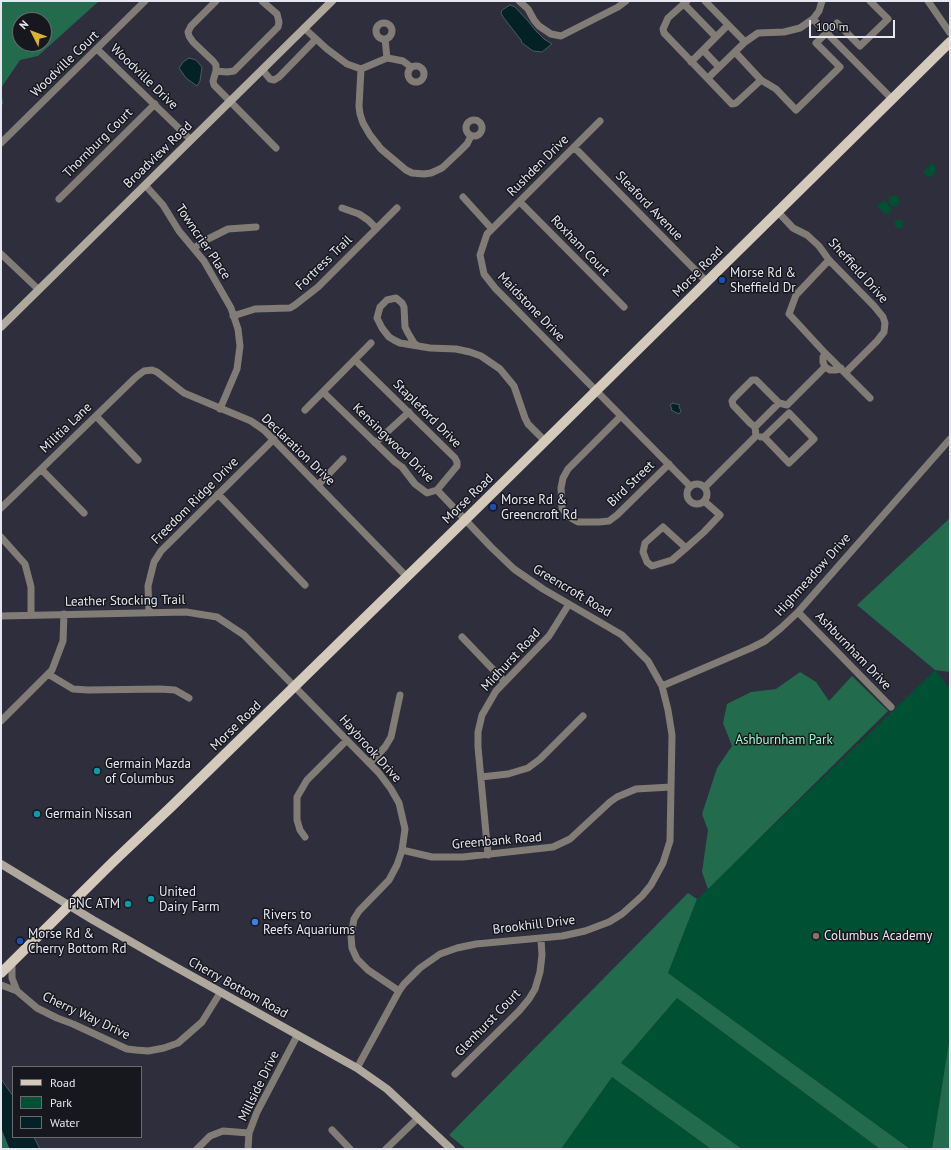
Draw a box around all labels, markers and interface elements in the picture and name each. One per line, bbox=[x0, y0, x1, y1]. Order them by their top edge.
north arrow bbox=[12, 12, 52, 52]
scale bar bbox=[811, 12, 897, 38]
text: N bbox=[16, 17, 31, 32]
text: 100 m bbox=[816, 19, 849, 34]
street label: Woodville Court bbox=[28, 28, 102, 100]
street label: Woodville Drive bbox=[107, 41, 181, 113]
street label: Thornburg Court bbox=[60, 105, 136, 181]
street label: Broadview Road bbox=[121, 118, 195, 192]
street label: Rushden Drive bbox=[504, 132, 572, 200]
street label: Sleaford Avenue bbox=[612, 168, 686, 244]
street label: Towncrier Place bbox=[172, 202, 234, 282]
street label: Roxham Court bbox=[547, 212, 613, 280]
street label: Fortress Trail bbox=[293, 232, 355, 294]
street label: Sheffield Drive bbox=[825, 235, 891, 307]
street label: Morse Road bbox=[670, 244, 726, 300]
place label: Morse Rd & Sheffield Dr bbox=[730, 265, 796, 296]
street label: Maidstone Drive bbox=[494, 269, 568, 345]
marker: Morse Rd & Sheffield Dr bbox=[717, 275, 727, 285]
street label: Stapleford Drive bbox=[390, 377, 464, 451]
street label: Militia Lane bbox=[37, 400, 95, 456]
street label: Kensingwood Drive bbox=[349, 400, 437, 486]
street label: Declaration Drive bbox=[258, 411, 338, 489]
street label: Freedom Ridge Drive bbox=[148, 454, 242, 548]
street label: Bird Street bbox=[604, 458, 658, 510]
street label: Morse Road bbox=[439, 471, 497, 527]
place label: Morse Rd & Greencroft Rd bbox=[501, 492, 577, 523]
marker: Morse Rd & Greencroft Rd bbox=[488, 502, 498, 512]
street label: Highmeadow Drive bbox=[772, 530, 854, 620]
street label: Greencroft Road bbox=[530, 561, 614, 621]
street label: Leather Stocking Trail bbox=[65, 592, 185, 610]
street label: Ashburnham Drive bbox=[812, 609, 894, 693]
street label: Midhurst Road bbox=[478, 625, 544, 695]
street label: Morse Road bbox=[207, 698, 265, 754]
street label: Haybrook Drive bbox=[336, 712, 404, 786]
park label: Ashburnham Park bbox=[735, 732, 833, 748]
place label: Germain Mazda of Columbus bbox=[105, 756, 191, 787]
marker: Germain Mazda of Columbus bbox=[92, 766, 102, 776]
place label: Germain Nissan bbox=[45, 806, 132, 822]
marker: Germain Nissan bbox=[32, 809, 42, 819]
street label: Greenbank Road bbox=[451, 829, 543, 853]
place label: United Dairy Farm bbox=[159, 884, 220, 915]
marker: United Dairy Farm bbox=[146, 894, 156, 904]
place label: PNC ATM bbox=[69, 896, 120, 912]
marker: PNC ATM bbox=[123, 899, 133, 909]
place label: Rivers to Reefs Aquariums bbox=[263, 907, 355, 938]
street label: Brookhill Drive bbox=[492, 912, 576, 938]
marker: Rivers to Reefs Aquariums bbox=[250, 917, 260, 927]
place label: Morse Rd & Cherry Bottom Rd bbox=[28, 926, 126, 957]
place label: Columbus Academy bbox=[824, 928, 932, 944]
marker: Columbus Academy bbox=[811, 931, 821, 941]
marker: Morse Rd & Cherry Bottom Rd bbox=[15, 936, 25, 946]
street label: Cherry Bottom Road bbox=[186, 954, 290, 1022]
street label: Glenhurst Court bbox=[452, 986, 524, 1060]
street label: Cherry Way Drive bbox=[40, 989, 132, 1043]
street label: Millside Drive bbox=[235, 1048, 283, 1124]
legend bbox=[12, 1066, 142, 1138]
text: Road bbox=[50, 1075, 75, 1090]
text: Park bbox=[50, 1095, 72, 1110]
text: Water bbox=[50, 1115, 80, 1130]

